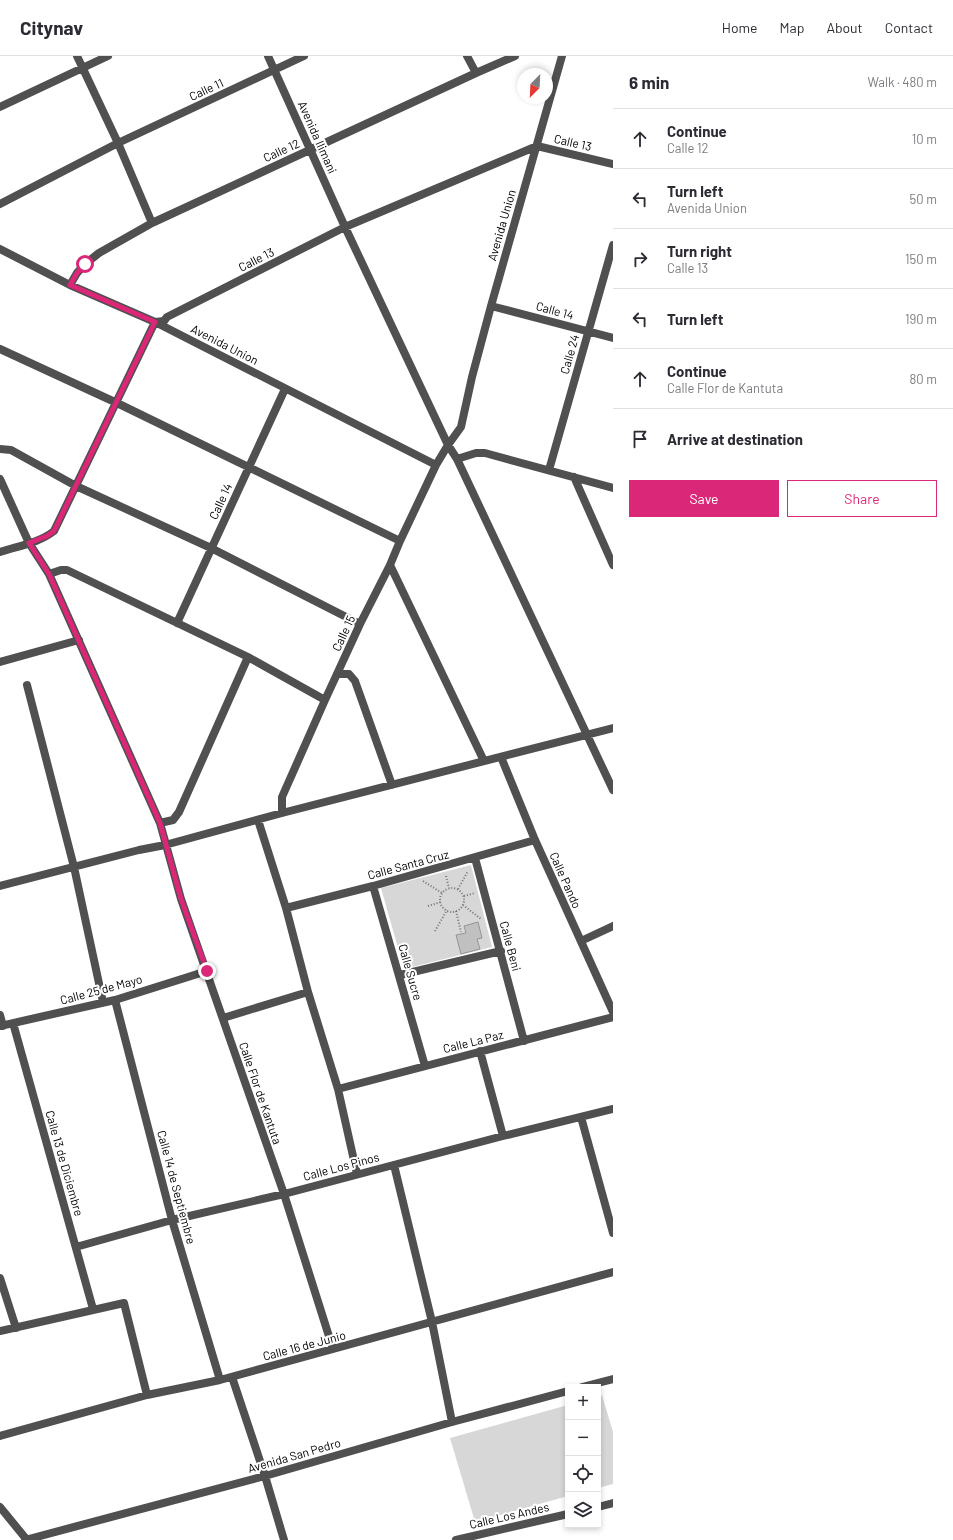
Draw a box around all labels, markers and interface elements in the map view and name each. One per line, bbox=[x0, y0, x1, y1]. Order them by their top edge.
text: Citynav bbox=[20, 16, 83, 39]
text: Home bbox=[722, 19, 758, 36]
text: Map bbox=[780, 19, 804, 36]
text: About bbox=[826, 19, 863, 36]
text: Contact bbox=[885, 19, 933, 36]
north arrow bbox=[517, 68, 553, 104]
text: 6 min bbox=[629, 72, 669, 92]
text: Walk · 480 m bbox=[867, 74, 937, 90]
street label: Calle 11 bbox=[187, 75, 225, 103]
street label: Avenida Ilimani bbox=[296, 99, 340, 175]
text: Continue bbox=[667, 122, 727, 140]
icon: ahead bbox=[629, 128, 651, 150]
street label: Calle 13 bbox=[553, 131, 593, 153]
text: 10 m bbox=[912, 131, 937, 147]
street label: Calle 12 bbox=[261, 136, 301, 164]
text: Calle 12 bbox=[667, 140, 708, 156]
text: Turn left bbox=[667, 182, 723, 200]
street label: Avenida Union bbox=[484, 188, 518, 262]
icon: left bbox=[629, 188, 651, 210]
text: 50 m bbox=[910, 191, 937, 207]
text: Avenida Union bbox=[667, 200, 747, 216]
text: Turn right bbox=[667, 242, 732, 260]
street label: Calle 13 bbox=[236, 244, 276, 274]
icon: right bbox=[629, 248, 651, 270]
text: 150 m bbox=[905, 251, 937, 267]
route start bbox=[76, 255, 94, 273]
text: Calle 13 bbox=[667, 260, 708, 276]
street label: Calle 14 bbox=[535, 298, 575, 322]
icon: left bbox=[629, 308, 651, 330]
text: Turn left bbox=[667, 310, 723, 328]
text: 190 m bbox=[905, 311, 937, 327]
street label: Avenida Union bbox=[189, 321, 261, 367]
street label: Calle 24 bbox=[557, 333, 581, 375]
text: Continue bbox=[667, 362, 727, 380]
icon: ahead bbox=[629, 368, 651, 390]
text: 80 m bbox=[910, 371, 937, 387]
text: Calle Flor de Kantuta bbox=[667, 380, 783, 396]
icon: arrive bbox=[629, 428, 651, 450]
text: Arrive at destination bbox=[667, 430, 803, 448]
button: Save bbox=[629, 480, 779, 517]
button: Share bbox=[787, 480, 937, 517]
street label: Calle 14 bbox=[206, 481, 234, 521]
street label: Calle 15 bbox=[329, 613, 357, 653]
street label: Calle Santa Cruz bbox=[366, 846, 450, 882]
street label: Calle Pando bbox=[547, 850, 585, 910]
street label: Calle Beni bbox=[498, 920, 524, 972]
street label: Calle Sucre bbox=[396, 942, 426, 1002]
route end bbox=[198, 962, 216, 980]
street label: Calle 25 de Mayo bbox=[58, 971, 144, 1007]
street label: Calle La Paz bbox=[441, 1027, 505, 1055]
street label: Calle Flor de Kantuta bbox=[237, 1040, 285, 1146]
street label: Calle 13 de Diciembre bbox=[43, 1109, 87, 1217]
street label: Calle 14 de Septiembre bbox=[155, 1129, 199, 1245]
street label: Calle Los Pinos bbox=[301, 1149, 381, 1183]
street label: Calle 16 de Junio bbox=[261, 1327, 347, 1363]
map controls bbox=[565, 1384, 601, 1528]
button: + bbox=[565, 1384, 601, 1420]
button: − bbox=[565, 1420, 601, 1456]
street label: Avenida San Pedro bbox=[246, 1435, 342, 1475]
button: locate bbox=[565, 1456, 601, 1492]
button: layers bbox=[565, 1492, 601, 1528]
street label: Calle Los Andes bbox=[468, 1499, 550, 1531]

